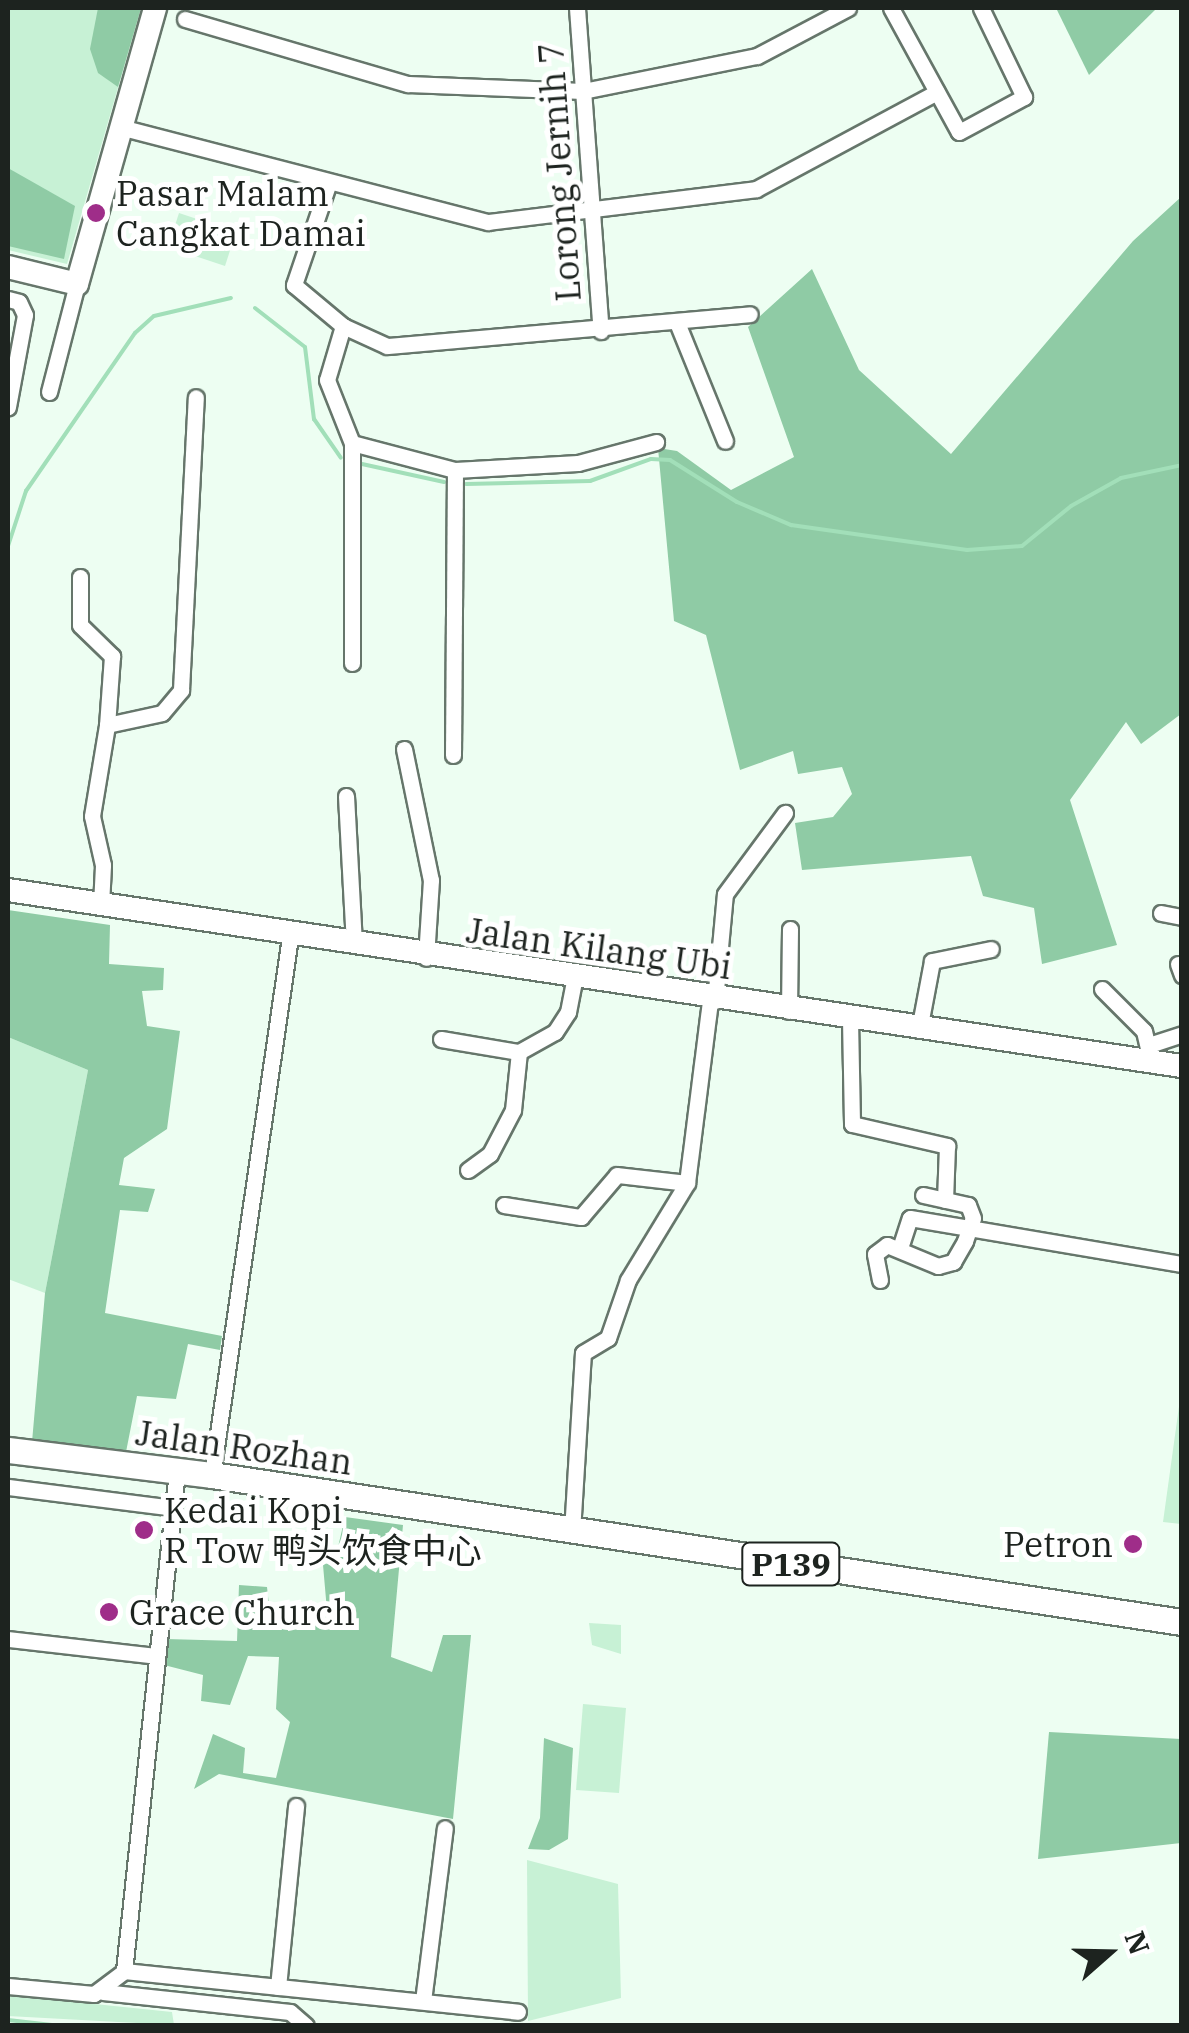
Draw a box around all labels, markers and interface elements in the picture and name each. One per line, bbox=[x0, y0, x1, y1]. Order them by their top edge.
street label: Lorong Jernih 7 bbox=[529, 41, 589, 303]
place label: Pasar Malam Cangkat Damai bbox=[116, 172, 366, 254]
marker: Pasar Malam Cangkat Damai bbox=[85, 202, 107, 224]
street label: Jalan Kilang Ubi bbox=[464, 909, 734, 987]
street label: Jalan Rozhan bbox=[133, 1411, 355, 1483]
place label: Kedai Kopi R Tow 鸭头饮食中心 bbox=[164, 1489, 482, 1571]
marker: Kedai Kopi R Tow 鸭头饮食中心 bbox=[133, 1519, 155, 1541]
place label: Petron bbox=[1003, 1523, 1113, 1565]
marker: Petron bbox=[1122, 1533, 1144, 1555]
road number: P139 bbox=[741, 1537, 841, 1591]
place label: Grace Church bbox=[129, 1591, 355, 1633]
marker: Grace Church bbox=[98, 1601, 120, 1623]
north arrow bbox=[1059, 1903, 1159, 2003]
text: N bbox=[1116, 1926, 1159, 1959]

